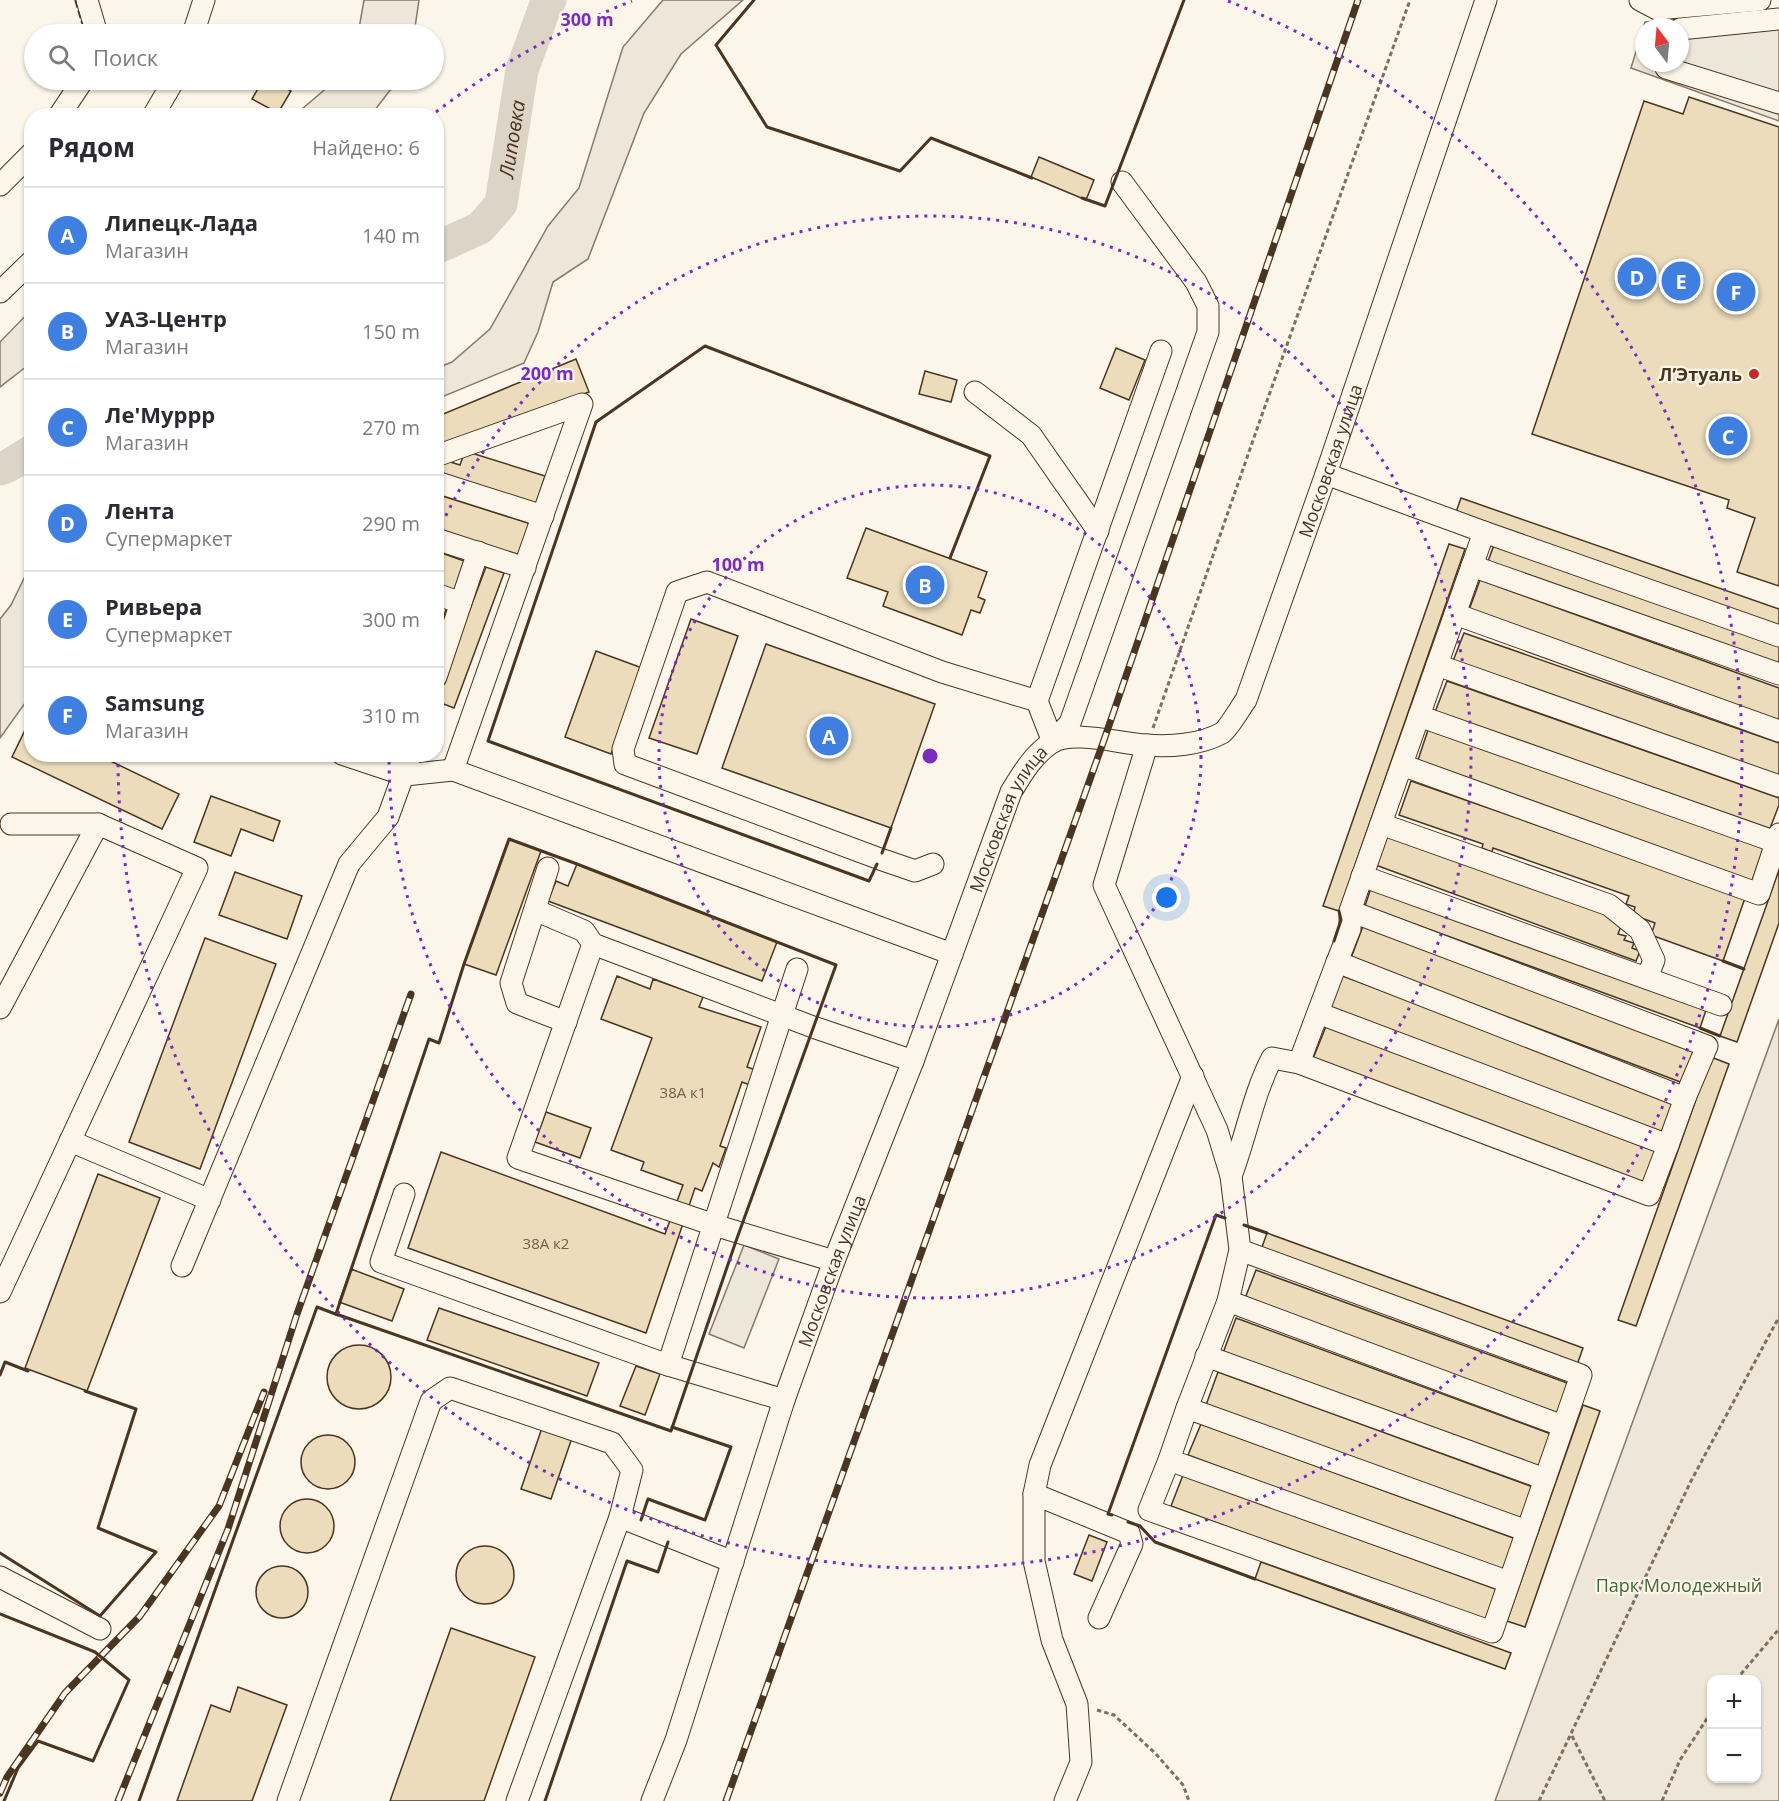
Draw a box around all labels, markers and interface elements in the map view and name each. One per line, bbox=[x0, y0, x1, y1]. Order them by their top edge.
text: 300 m bbox=[560, 7, 614, 31]
north arrow bbox=[1635, 18, 1689, 72]
search box bbox=[24, 24, 444, 90]
icon: search bbox=[45, 41, 78, 74]
text: Поиск bbox=[93, 42, 158, 72]
water label: Липовка bbox=[492, 98, 531, 181]
text: Рядом bbox=[48, 129, 135, 165]
text: Найдено: 6 bbox=[312, 134, 420, 161]
text: Липецк-Лада bbox=[105, 207, 258, 237]
text: A bbox=[61, 222, 74, 249]
text: 140 m bbox=[362, 222, 420, 249]
text: Магазин bbox=[105, 237, 189, 264]
pin: D bbox=[1618, 254, 1656, 300]
pin: E bbox=[1662, 258, 1700, 304]
pin: F bbox=[1716, 270, 1756, 314]
text: УАЗ-Центр bbox=[105, 303, 227, 333]
text: B bbox=[61, 318, 74, 345]
text: 150 m bbox=[362, 318, 420, 345]
text: Магазин bbox=[105, 333, 189, 360]
text: 200 m bbox=[520, 361, 574, 385]
place label: Л’Этуаль bbox=[1659, 362, 1742, 386]
marker: Л’Этуаль bbox=[1747, 367, 1761, 381]
street label: Московская улица bbox=[1292, 381, 1368, 541]
text: Ле'Муррр bbox=[105, 399, 215, 429]
text: C bbox=[61, 414, 74, 441]
text: 270 m bbox=[362, 414, 420, 441]
pin: C bbox=[1708, 414, 1748, 458]
text: Магазин bbox=[105, 429, 189, 456]
text: Лента bbox=[105, 495, 174, 525]
text: D bbox=[60, 510, 75, 537]
text: 290 m bbox=[362, 510, 420, 537]
text: Супермаркет bbox=[105, 525, 232, 552]
text: 100 m bbox=[711, 552, 765, 576]
pin: B bbox=[906, 562, 944, 608]
text: Ривьера bbox=[105, 591, 202, 621]
text: E bbox=[62, 606, 73, 633]
text: 300 m bbox=[362, 606, 420, 633]
text: Супермаркет bbox=[105, 621, 232, 648]
text: Samsung bbox=[105, 687, 204, 717]
text: F bbox=[62, 702, 73, 729]
text: 310 m bbox=[362, 702, 420, 729]
pin: A bbox=[810, 714, 848, 758]
text: Магазин bbox=[105, 717, 189, 744]
street label: Московская улица bbox=[964, 739, 1052, 895]
centre of rings bbox=[920, 746, 940, 766]
your location bbox=[1152, 883, 1181, 912]
house number: 38А к1 bbox=[660, 1082, 706, 1102]
street label: Московская улица bbox=[792, 1191, 871, 1350]
house number: 38А к2 bbox=[523, 1233, 569, 1253]
park label: Парк Молодежный bbox=[1596, 1573, 1762, 1597]
map controls bbox=[1707, 1675, 1761, 1783]
button: + bbox=[1707, 1675, 1761, 1729]
button: − bbox=[1707, 1729, 1761, 1783]

